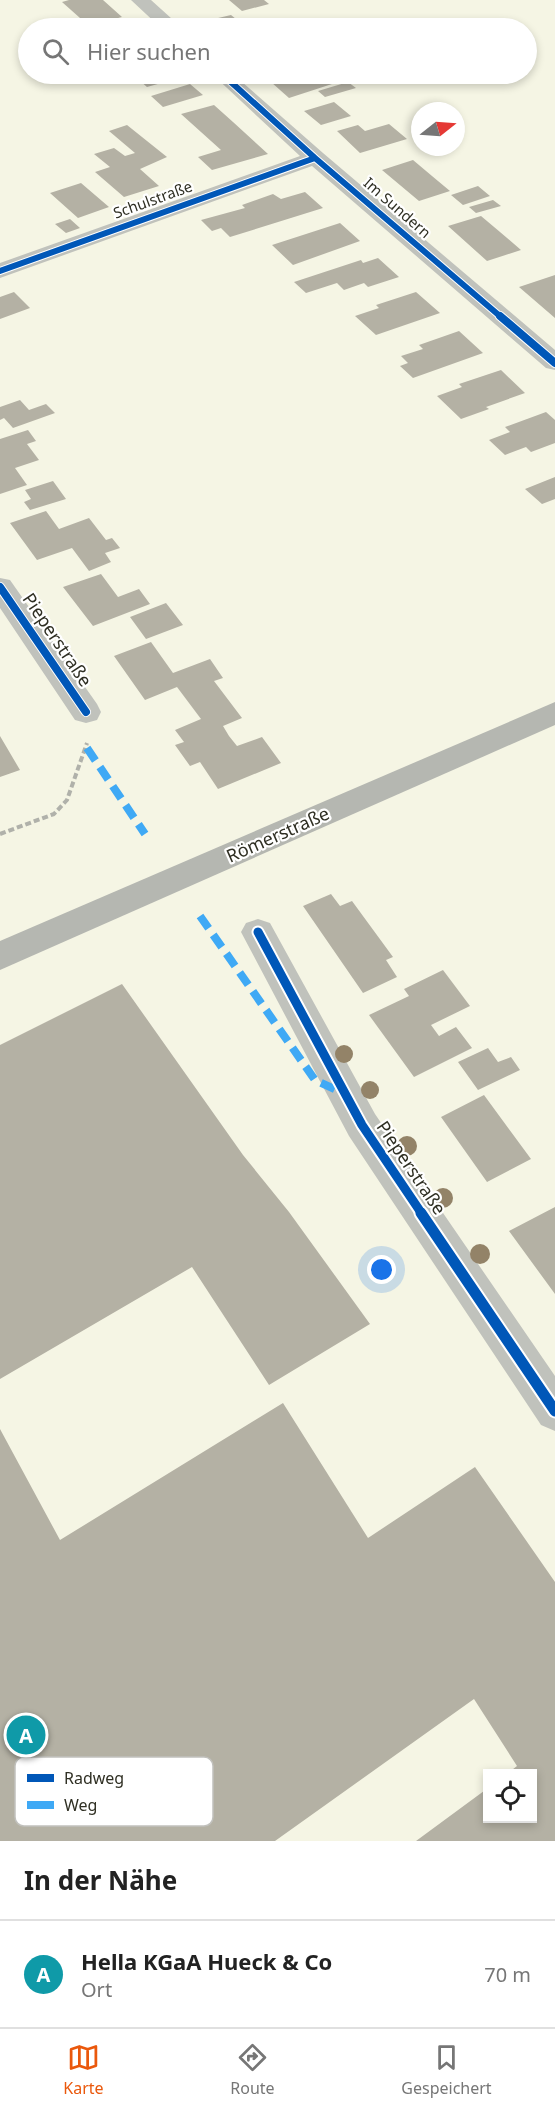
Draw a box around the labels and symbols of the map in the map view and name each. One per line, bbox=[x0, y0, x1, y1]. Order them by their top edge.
north arrow bbox=[411, 102, 465, 156]
street label: Im Sundern bbox=[360, 172, 436, 242]
street label: Schulstraße bbox=[110, 176, 195, 223]
street label: Pieperstraße bbox=[18, 588, 98, 691]
street label: Römerstraße bbox=[222, 801, 333, 867]
street label: Pieperstraße bbox=[372, 1116, 452, 1219]
your location bbox=[367, 1255, 396, 1284]
pin: A bbox=[6, 1712, 46, 1758]
legend bbox=[15, 1757, 213, 1826]
text: Radweg bbox=[64, 1767, 124, 1789]
text: Weg bbox=[64, 1794, 97, 1816]

